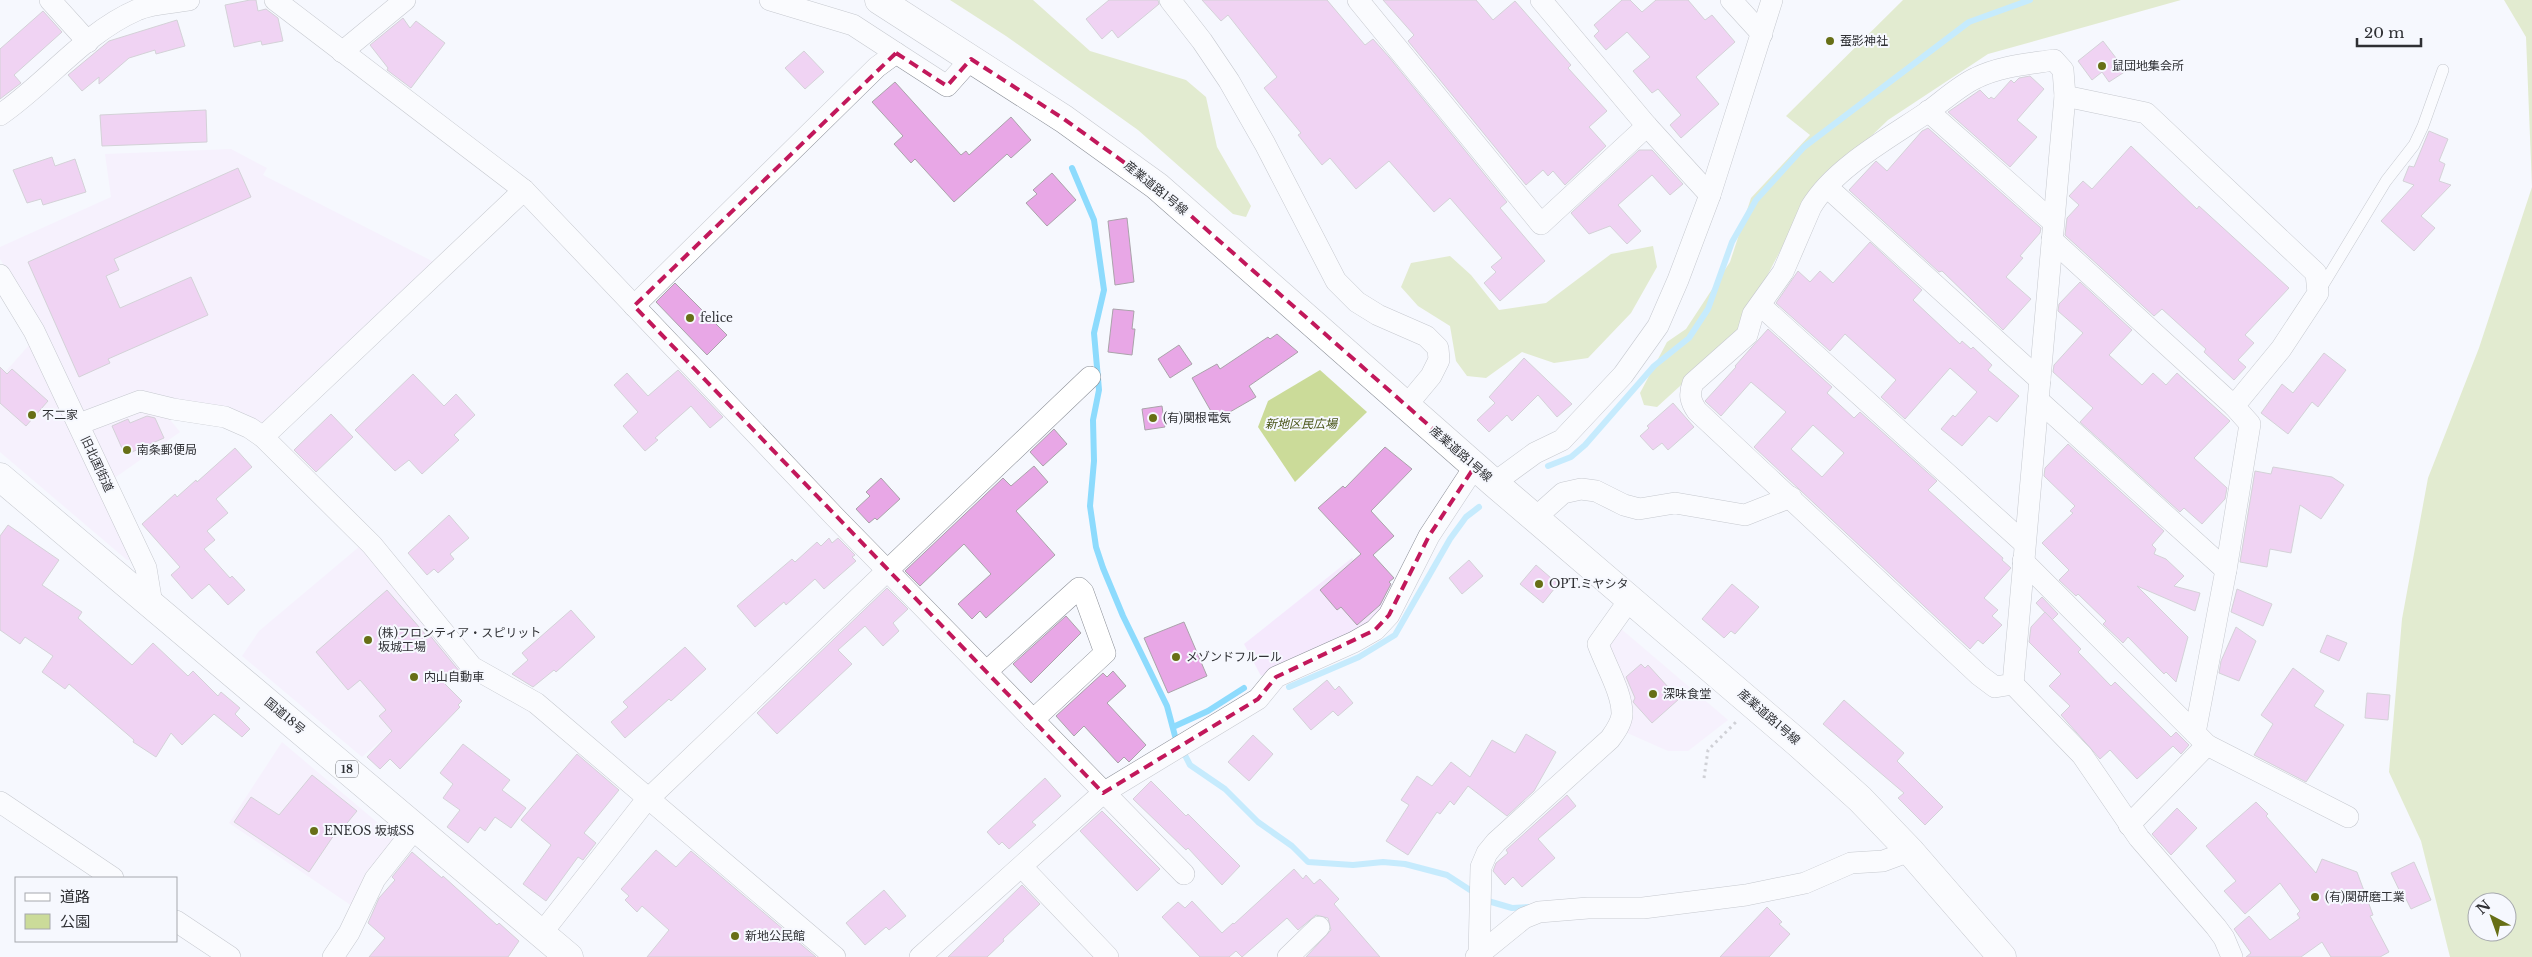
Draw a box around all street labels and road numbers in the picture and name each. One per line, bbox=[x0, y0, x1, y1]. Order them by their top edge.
street label: 産業道路1号線 bbox=[1122, 157, 1191, 218]
street label: 産業道路1号線 bbox=[1427, 423, 1495, 485]
street label: 旧北国街道 bbox=[78, 433, 117, 494]
street label: 産業道路1号線 bbox=[1735, 686, 1803, 748]
street label: 国道18号 bbox=[262, 694, 309, 737]
road number: 18 bbox=[336, 761, 358, 778]

